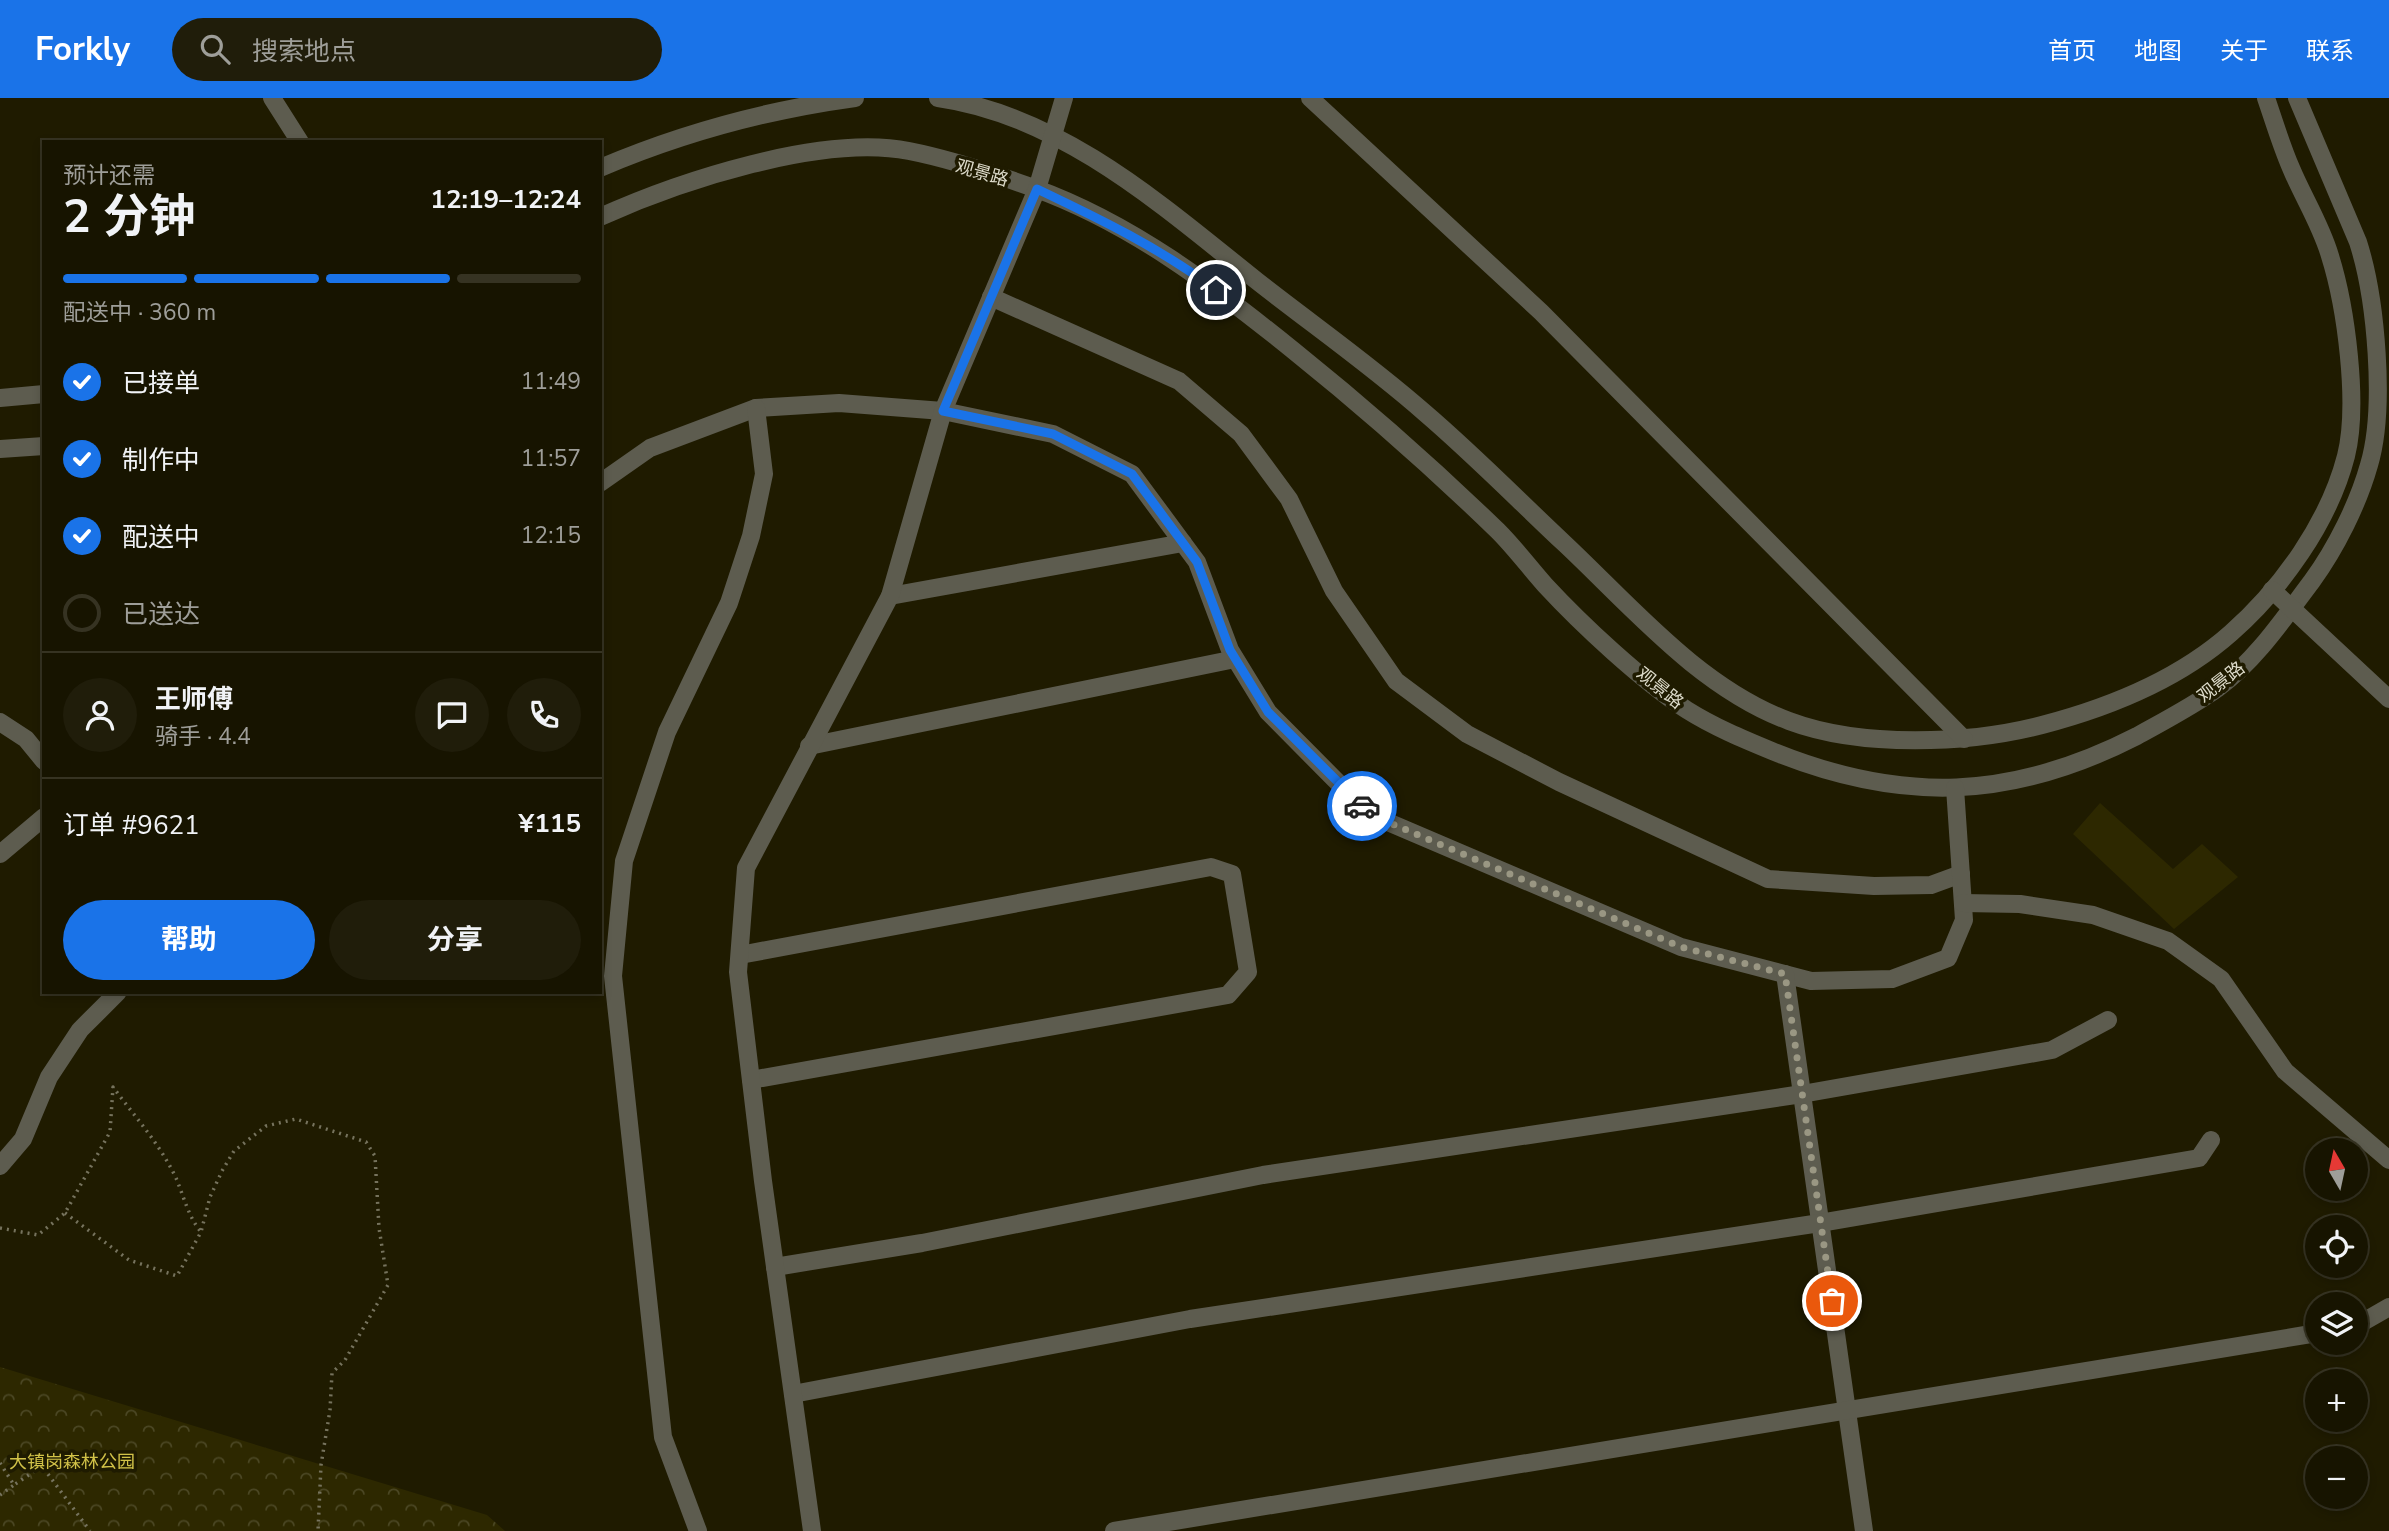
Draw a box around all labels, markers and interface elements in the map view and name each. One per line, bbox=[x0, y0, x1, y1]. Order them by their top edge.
search box bbox=[172, 18, 662, 81]
text: Forkly bbox=[35, 27, 130, 72]
icon: search bbox=[196, 30, 234, 68]
text: 搜索地点 bbox=[252, 34, 356, 69]
text: 首页 bbox=[2048, 35, 2096, 67]
text: 地图 bbox=[2134, 35, 2182, 67]
text: 关于 bbox=[2220, 35, 2268, 67]
text: 联系 bbox=[2306, 35, 2354, 67]
street label: 观景路 bbox=[953, 154, 1011, 192]
text: 预计还需 bbox=[63, 160, 155, 191]
text: 12:19–12:24 bbox=[430, 182, 581, 217]
text: 2 分钟 bbox=[63, 185, 195, 248]
pin bbox=[1186, 260, 1246, 320]
icon: home bbox=[1197, 271, 1235, 309]
text: 配送中 · 360 m bbox=[63, 297, 216, 328]
icon: check bbox=[63, 363, 101, 401]
text: 已接单 bbox=[122, 366, 200, 401]
text: 11:49 bbox=[521, 366, 581, 397]
icon: check bbox=[63, 440, 101, 478]
text: 制作中 bbox=[122, 443, 200, 478]
text: 11:57 bbox=[521, 443, 581, 474]
icon: check bbox=[63, 517, 101, 555]
text: 配送中 bbox=[122, 520, 200, 555]
text: 12:15 bbox=[521, 520, 581, 551]
text: 已送达 bbox=[122, 597, 200, 632]
street label: 观景路 bbox=[2192, 656, 2250, 708]
street label: 观景路 bbox=[1631, 662, 1689, 714]
button: person bbox=[63, 678, 137, 752]
button: chat bbox=[415, 678, 489, 752]
button: phone bbox=[507, 678, 581, 752]
text: 王师傅 bbox=[155, 682, 233, 717]
text: 骑手 · 4.4 bbox=[155, 721, 251, 752]
courier bbox=[1327, 771, 1397, 841]
icon: car bbox=[1343, 787, 1381, 825]
text: ¥115 bbox=[519, 806, 581, 841]
text: 订单 #9621 bbox=[63, 808, 200, 843]
button: 帮助 bbox=[63, 900, 315, 980]
button: 分享 bbox=[329, 900, 581, 980]
north arrow bbox=[2305, 1138, 2368, 1200]
map controls bbox=[2305, 1138, 2368, 1509]
button: locate bbox=[2305, 1215, 2368, 1278]
pin bbox=[1802, 1271, 1862, 1331]
icon: bag bbox=[1813, 1282, 1851, 1320]
button: layers bbox=[2305, 1292, 2368, 1355]
button: + bbox=[2305, 1369, 2368, 1432]
button: − bbox=[2305, 1446, 2368, 1509]
park label: 大镇岗森林公园 bbox=[9, 1450, 135, 1474]

